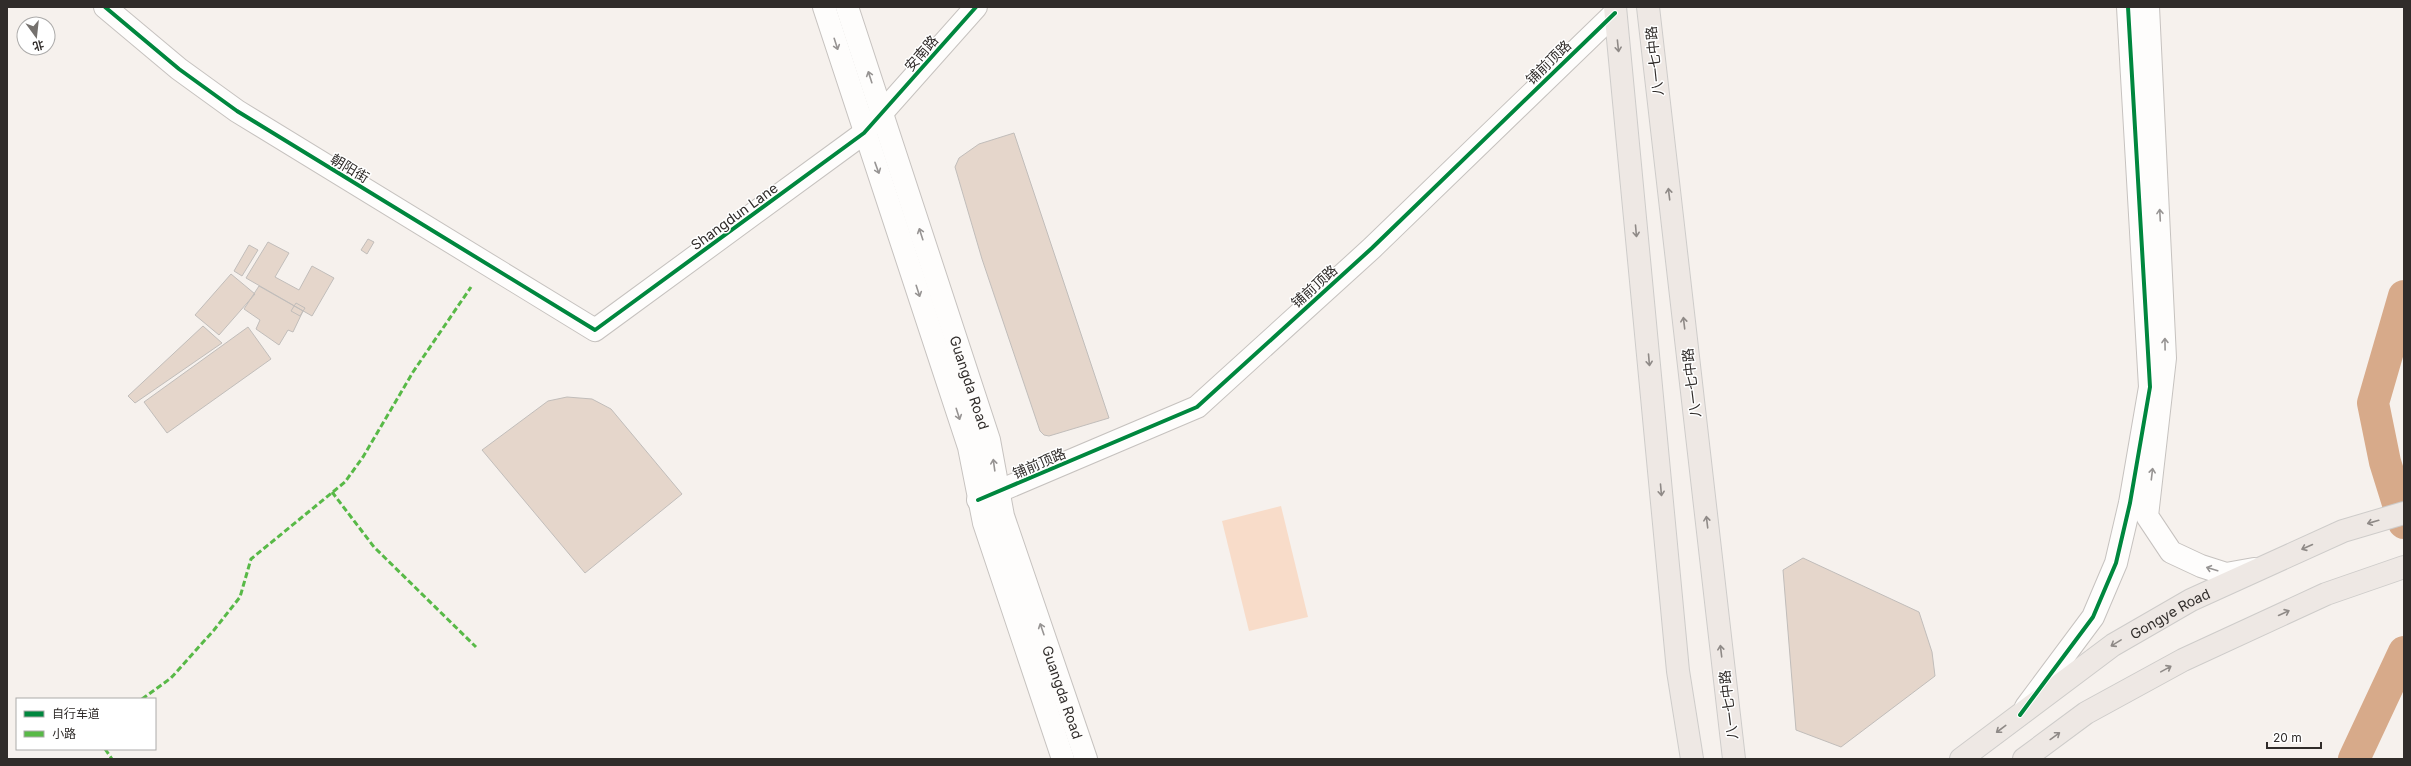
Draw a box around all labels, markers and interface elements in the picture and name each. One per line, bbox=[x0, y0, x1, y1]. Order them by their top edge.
north arrow bbox=[16, 16, 56, 56]
street label: 八一七中路 bbox=[1642, 25, 1666, 97]
street label: 安南路 bbox=[901, 32, 941, 74]
street label: 铺前顶路 bbox=[1522, 36, 1574, 88]
text: 北 bbox=[31, 37, 46, 54]
one-way arrow bbox=[833, 38, 841, 50]
one-way arrow bbox=[1614, 39, 1622, 52]
one-way arrow bbox=[866, 71, 873, 84]
street label: 朝阳街 bbox=[328, 150, 372, 186]
one-way arrow bbox=[874, 161, 882, 173]
street label: Shangdun Lane bbox=[687, 179, 781, 253]
one-way arrow bbox=[1665, 188, 1673, 201]
one-way arrow bbox=[2156, 209, 2163, 222]
one-way arrow bbox=[1633, 224, 1640, 237]
one-way arrow bbox=[917, 228, 924, 241]
street label: 铺前顶路 bbox=[1288, 261, 1340, 311]
one-way arrow bbox=[915, 284, 922, 297]
one-way arrow bbox=[1680, 317, 1688, 330]
street label: Guangda Road bbox=[947, 333, 993, 431]
one-way arrow bbox=[2161, 338, 2169, 351]
street label: 八一七中路 bbox=[1678, 347, 1704, 419]
one-way arrow bbox=[1645, 353, 1652, 366]
one-way arrow bbox=[955, 408, 963, 420]
street label: 铺前顶路 bbox=[1010, 444, 1068, 482]
one-way arrow bbox=[990, 458, 998, 471]
one-way arrow bbox=[2148, 468, 2156, 481]
one-way arrow bbox=[1657, 483, 1665, 496]
one-way arrow bbox=[1703, 515, 1710, 528]
one-way arrow bbox=[2367, 519, 2380, 526]
one-way arrow bbox=[2302, 544, 2314, 552]
one-way arrow bbox=[2205, 565, 2218, 572]
street label: Gongye Road bbox=[2126, 584, 2212, 642]
one-way arrow bbox=[2277, 609, 2289, 616]
one-way arrow bbox=[1037, 624, 1045, 636]
one-way arrow bbox=[2110, 640, 2122, 648]
street label: Guangda Road bbox=[1039, 643, 1087, 741]
one-way arrow bbox=[1718, 645, 1725, 658]
one-way arrow bbox=[2160, 665, 2172, 673]
street label: 八一七中路 bbox=[1715, 669, 1741, 741]
legend bbox=[16, 698, 156, 750]
text: 自行车道 bbox=[52, 706, 100, 721]
scale bar bbox=[2267, 724, 2321, 750]
one-way arrow bbox=[1995, 725, 2006, 733]
text: 小路 bbox=[52, 726, 76, 741]
text: 20 m bbox=[2273, 730, 2302, 745]
one-way arrow bbox=[2049, 732, 2060, 740]

